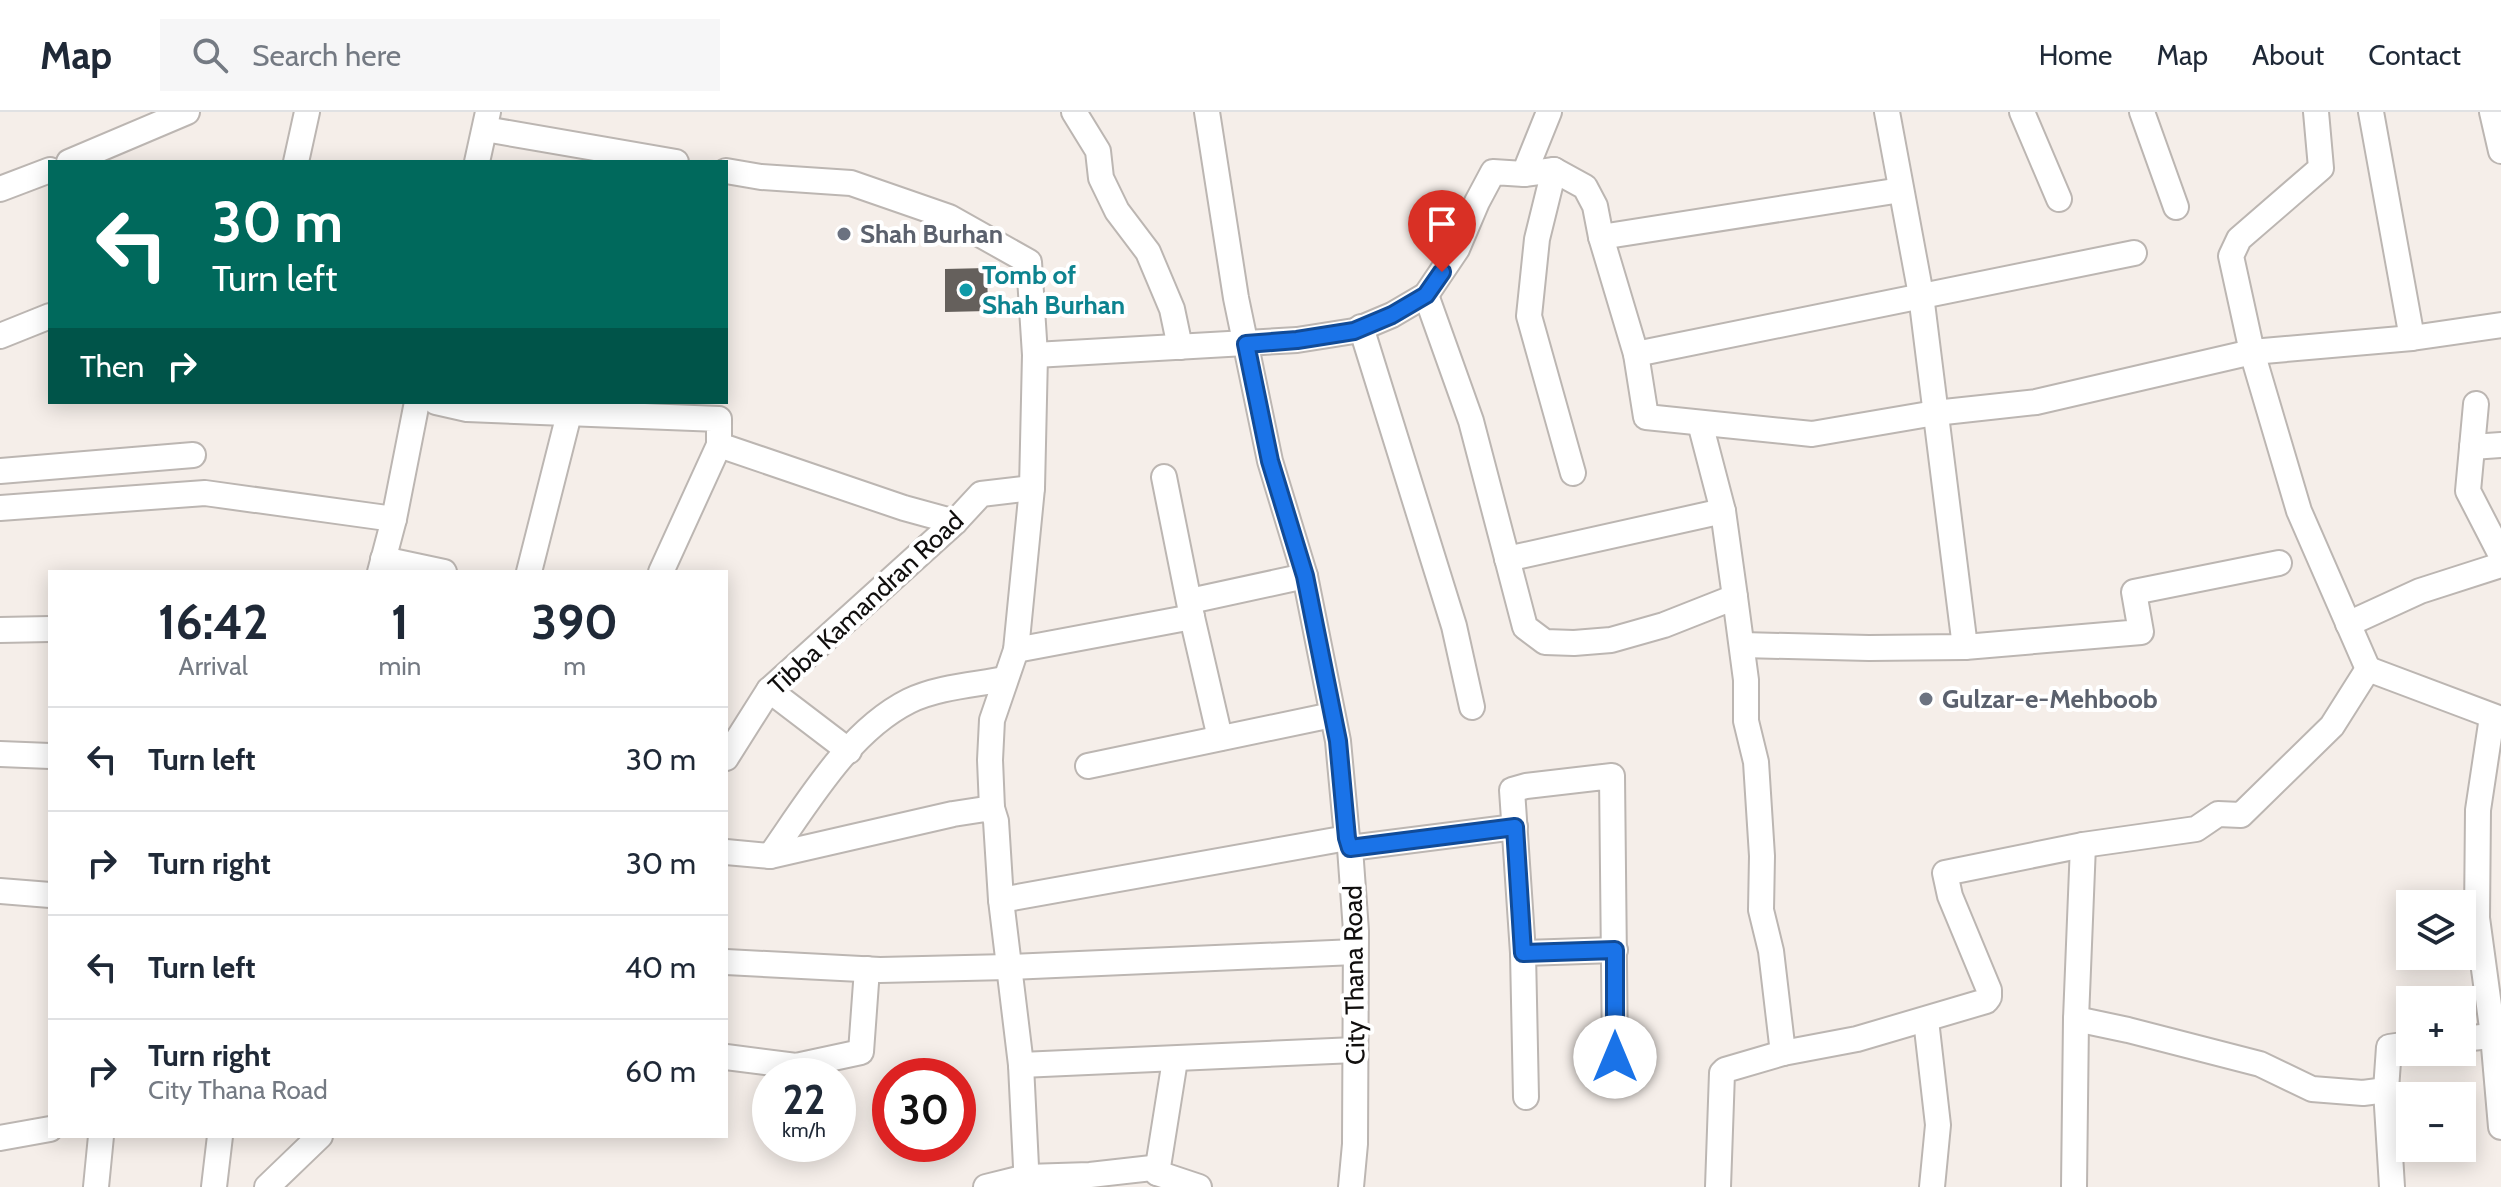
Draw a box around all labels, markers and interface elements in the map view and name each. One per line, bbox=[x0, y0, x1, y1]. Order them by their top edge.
search box bbox=[160, 19, 720, 91]
text: Map bbox=[40, 32, 112, 79]
icon: search bbox=[188, 33, 232, 77]
text: Search here bbox=[252, 37, 401, 74]
text: Home bbox=[2039, 38, 2112, 72]
text: Map bbox=[2156, 38, 2208, 72]
text: About bbox=[2252, 38, 2324, 72]
text: Contact bbox=[2368, 38, 2461, 72]
text: 30 m bbox=[212, 188, 343, 256]
pin bbox=[1408, 190, 1476, 272]
icon: left bbox=[80, 192, 184, 296]
icon: arrive bbox=[1420, 202, 1464, 246]
place label: Shah Burhan bbox=[860, 218, 1003, 250]
marker: Shah Burhan bbox=[835, 225, 853, 243]
text: Turn left bbox=[212, 256, 337, 300]
place label: Tomb of Shah Burhan bbox=[982, 259, 1125, 321]
marker: Tomb of Shah Burhan bbox=[957, 281, 975, 299]
icon: right bbox=[160, 344, 204, 388]
text: Then bbox=[80, 348, 144, 385]
street label: Tibba Kamandran Road bbox=[762, 504, 970, 702]
text: 16:42 bbox=[158, 593, 269, 651]
text: 1 bbox=[391, 593, 409, 651]
text: 390 bbox=[531, 593, 618, 651]
text: Arrival bbox=[179, 650, 248, 682]
text: min bbox=[378, 650, 421, 682]
text: m bbox=[563, 650, 586, 682]
place label: Gulzar-e-Mehboob bbox=[1942, 683, 2158, 715]
marker: Gulzar-e-Mehboob bbox=[1917, 690, 1935, 708]
icon: left bbox=[80, 737, 124, 781]
text: Turn left bbox=[148, 741, 256, 778]
text: 30 m bbox=[626, 741, 696, 778]
icon: right bbox=[80, 841, 124, 885]
text: Turn right bbox=[148, 845, 271, 882]
text: 30 m bbox=[626, 845, 696, 882]
street label: City Thana Road bbox=[1336, 885, 1372, 1065]
map controls bbox=[2396, 890, 2476, 1162]
button: layers bbox=[2396, 890, 2476, 970]
icon: left bbox=[80, 945, 124, 989]
text: Turn left bbox=[148, 949, 256, 986]
text: 40 m bbox=[625, 949, 696, 986]
button: + bbox=[2396, 986, 2476, 1066]
position arrow bbox=[1573, 1015, 1657, 1099]
text: Turn right bbox=[148, 1037, 271, 1074]
icon: right bbox=[80, 1049, 124, 1093]
text: 60 m bbox=[625, 1053, 696, 1090]
speed limit sign: 30 bbox=[872, 1058, 976, 1162]
text: City Thana Road bbox=[148, 1074, 328, 1106]
text: 22 bbox=[783, 1075, 825, 1124]
button: − bbox=[2396, 1082, 2476, 1162]
text: km/h bbox=[782, 1118, 826, 1142]

